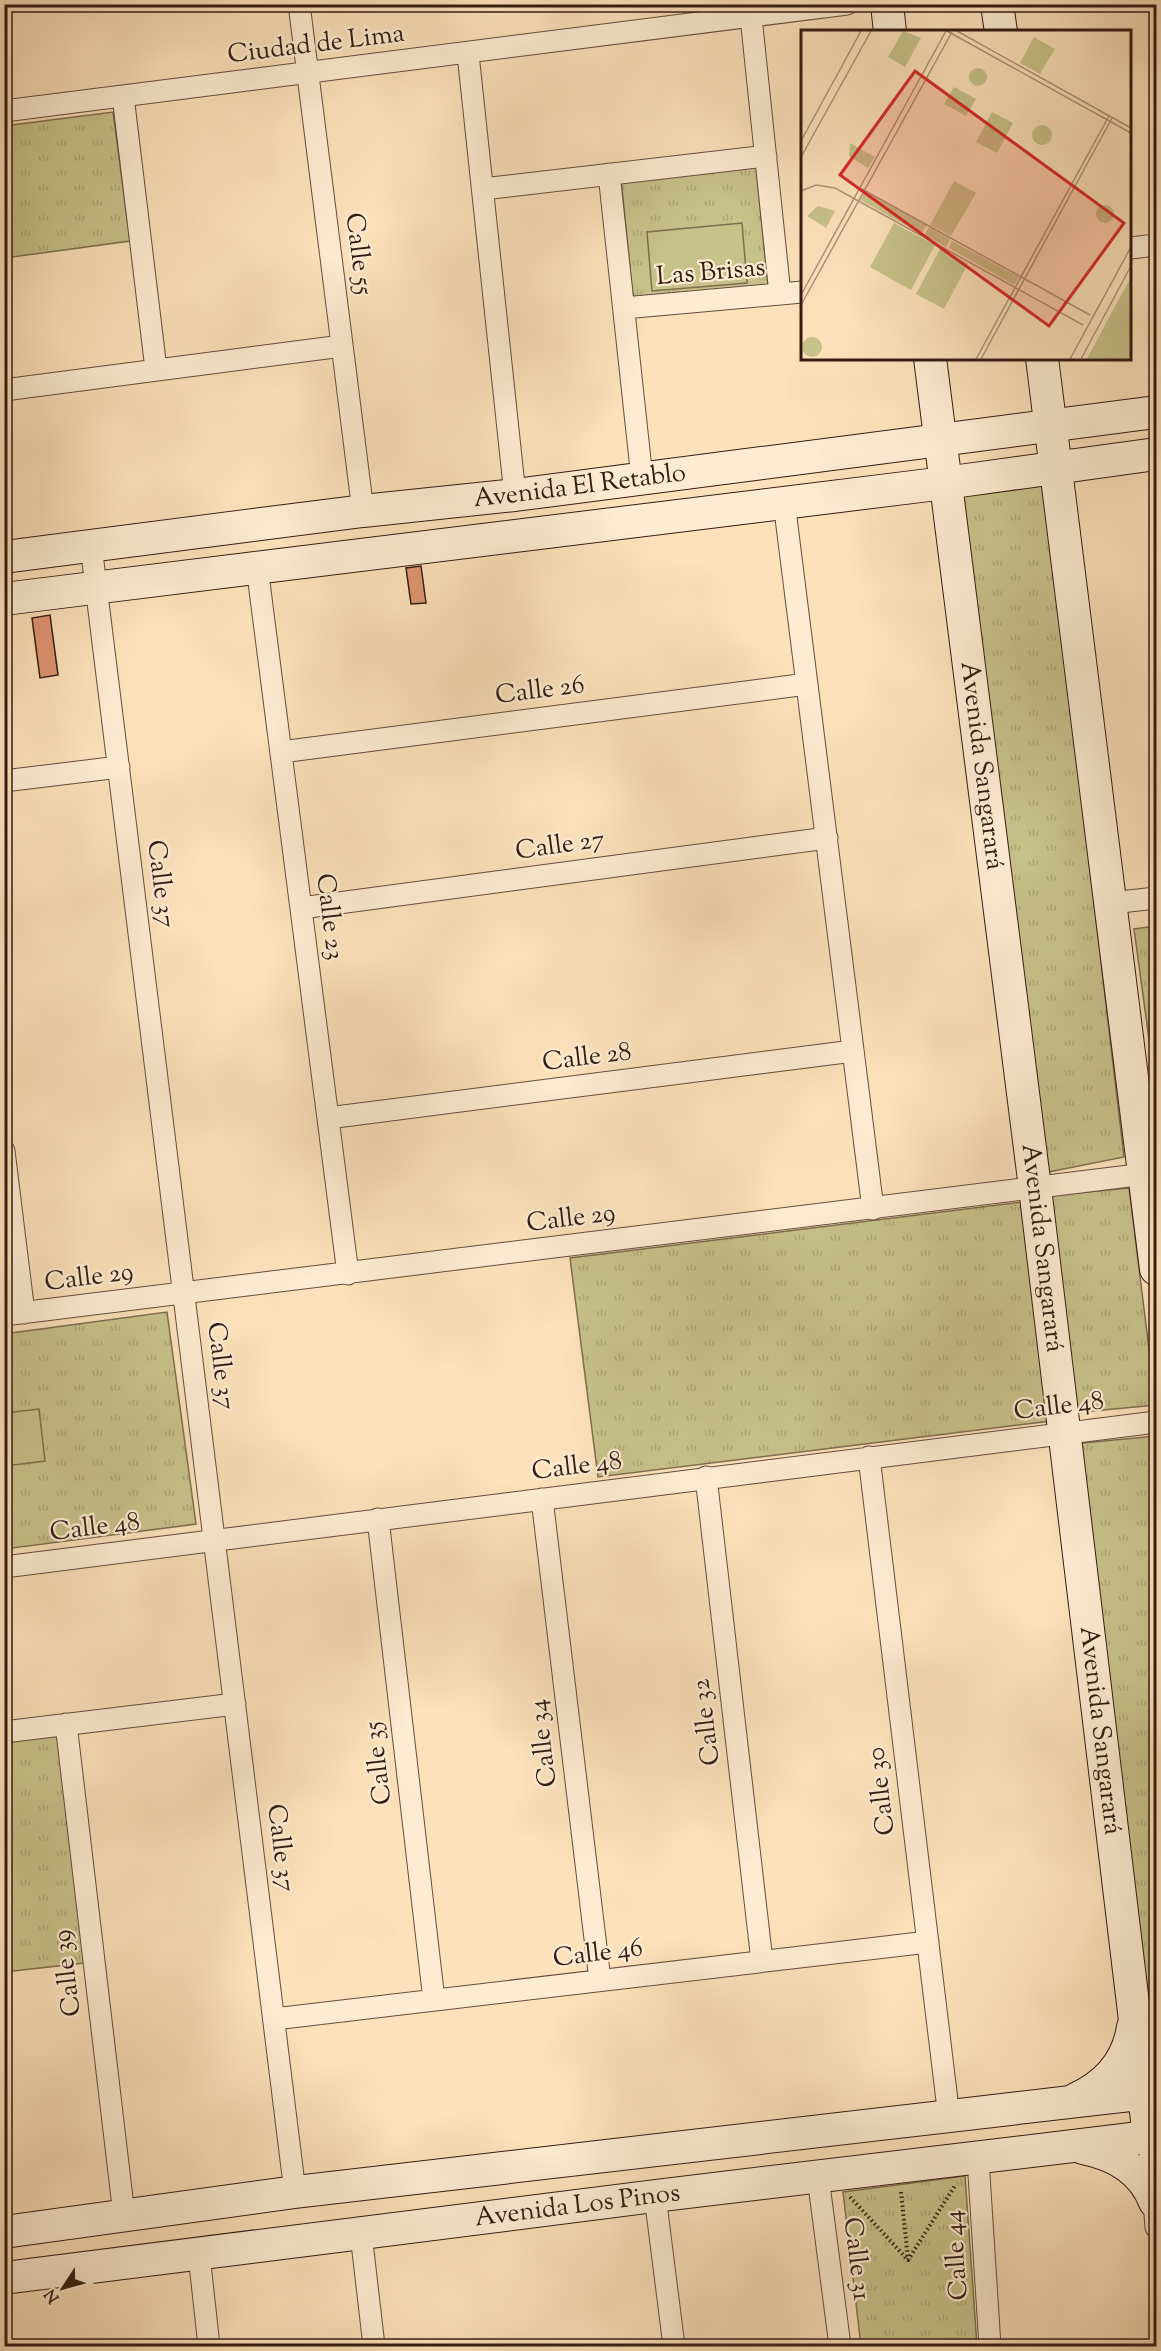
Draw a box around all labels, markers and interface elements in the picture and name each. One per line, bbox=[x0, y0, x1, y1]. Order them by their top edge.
street label: Ciudad de Lima bbox=[225, 16, 407, 74]
inset map bbox=[801, 30, 1131, 360]
street label: Calle 55 bbox=[335, 211, 381, 297]
street label: Las Brisas bbox=[655, 250, 767, 296]
street label: Avenida El Retablo bbox=[472, 455, 688, 518]
street label: Avenida Sangarará bbox=[950, 659, 1013, 872]
street label: Calle 26 bbox=[493, 667, 587, 715]
street label: Calle 27 bbox=[513, 821, 607, 871]
street label: Calle 37 bbox=[136, 838, 184, 930]
street label: Calle 23 bbox=[305, 871, 353, 963]
street label: Calle 28 bbox=[540, 1034, 634, 1082]
street label: Avenida Sangarará bbox=[1011, 1142, 1073, 1354]
street label: Calle 29 bbox=[524, 1195, 618, 1243]
street label: Calle 29 bbox=[42, 1254, 136, 1302]
street label: Calle 37 bbox=[196, 1320, 244, 1412]
street label: Calle 48 bbox=[1012, 1383, 1106, 1431]
street label: Calle 48 bbox=[530, 1443, 624, 1491]
street label: Calle 48 bbox=[48, 1504, 142, 1552]
street label: Avenida Sangarará bbox=[1069, 1624, 1131, 1837]
street label: Calle 32 bbox=[683, 1676, 731, 1768]
street label: Calle 34 bbox=[520, 1697, 568, 1789]
street label: Calle 35 bbox=[356, 1719, 402, 1807]
street label: Calle 30 bbox=[858, 1745, 906, 1837]
street label: Calle 37 bbox=[256, 1802, 304, 1894]
street label: Calle 39 bbox=[44, 1927, 92, 2019]
street label: Calle 46 bbox=[551, 1930, 645, 1978]
street label: Avenida Los Pinos bbox=[473, 2175, 682, 2237]
street label: Calle 44 bbox=[935, 2208, 979, 2302]
street label: Calle 31 bbox=[833, 2215, 879, 2303]
north arrow bbox=[33, 2258, 93, 2318]
text: N bbox=[40, 2283, 66, 2307]

